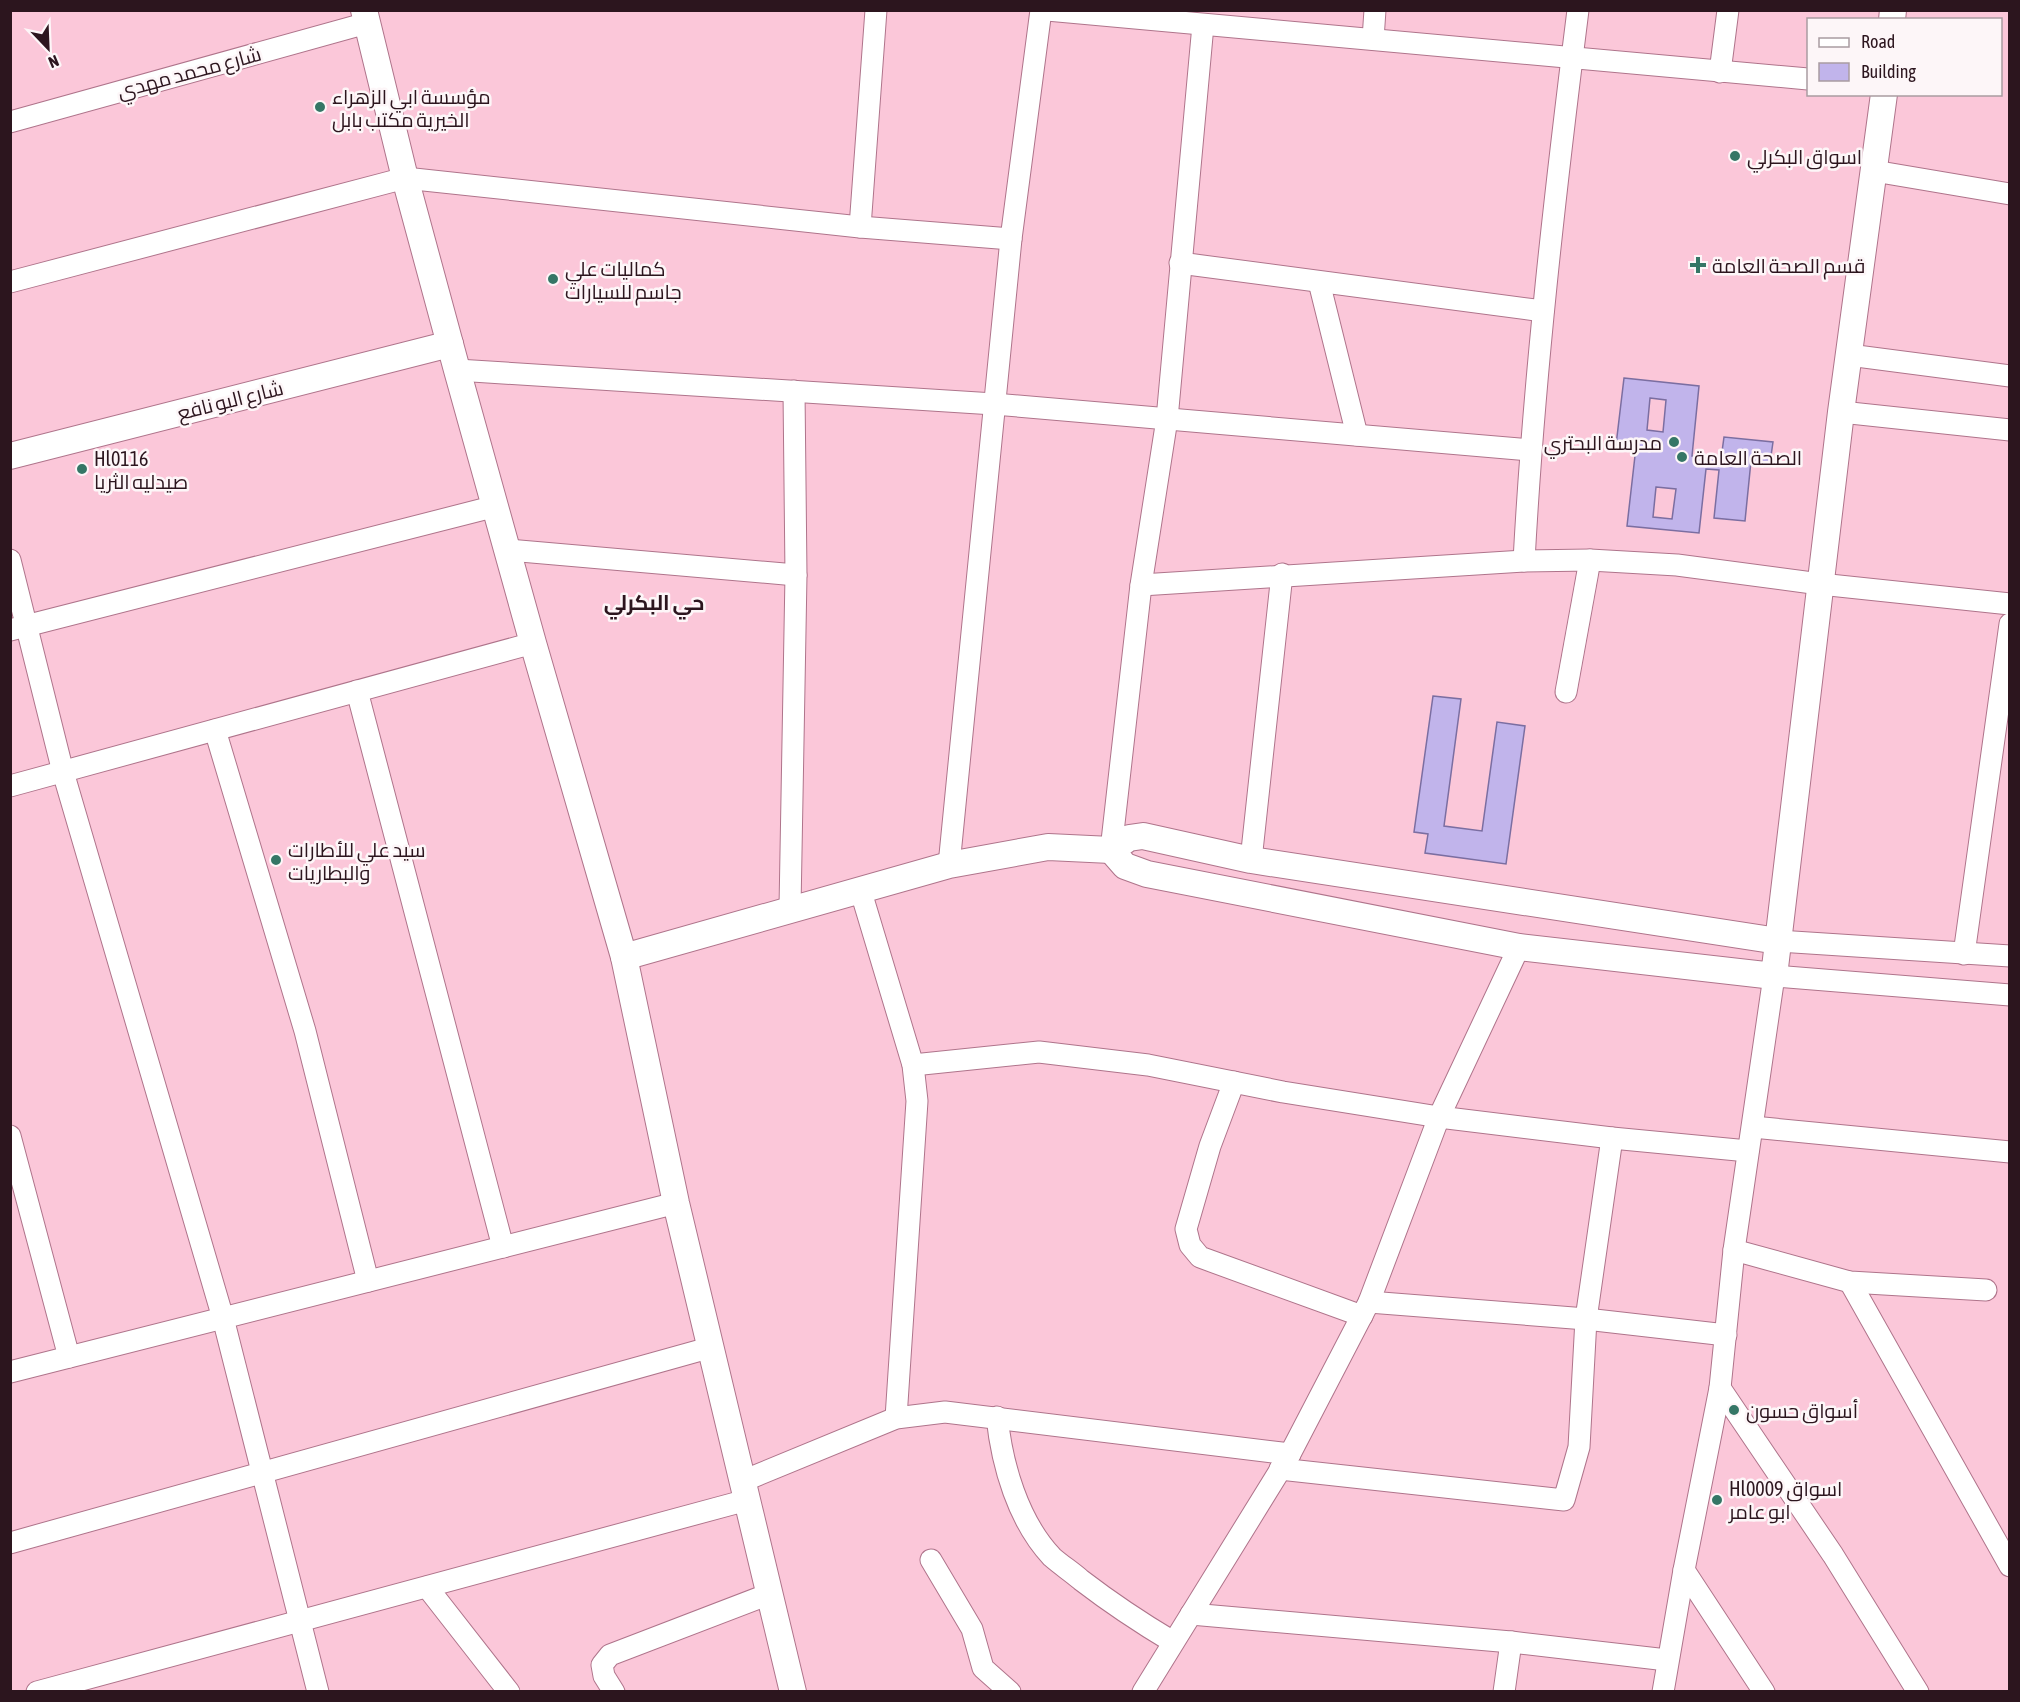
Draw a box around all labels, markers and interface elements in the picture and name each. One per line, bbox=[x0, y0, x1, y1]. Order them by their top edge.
north arrow bbox=[18, 18, 78, 78]
legend bbox=[1807, 18, 2002, 96]
text: Road bbox=[1861, 31, 1895, 52]
street label: شارع محمد مهدي bbox=[115, 42, 265, 107]
text: N bbox=[46, 52, 62, 72]
text: Building bbox=[1861, 61, 1916, 82]
place label: مؤسسة ابي الزهراء الخيرية مكتب بابل bbox=[332, 85, 491, 133]
marker: مؤسسة ابي الزهراء الخيرية مكتب بابل bbox=[313, 100, 327, 114]
place label: اسواق البكرلي bbox=[1747, 145, 1862, 173]
marker: اسواق البكرلي bbox=[1728, 149, 1742, 163]
place label: قسم الصحة العامة bbox=[1712, 254, 1865, 280]
marker: قسم الصحة العامة bbox=[1689, 256, 1707, 274]
place label: كماليات علي جاسم للسيارات bbox=[565, 257, 682, 306]
marker: كماليات علي جاسم للسيارات bbox=[546, 272, 560, 286]
street label: شارع البو نافع bbox=[175, 376, 286, 427]
place label: مدرسة البحتري bbox=[1544, 431, 1662, 459]
marker: مدرسة البحتري bbox=[1667, 435, 1681, 449]
place label: الصحة العامة bbox=[1694, 446, 1802, 469]
place label: Hl0116 صيدليه الثريا bbox=[94, 447, 188, 494]
marker: الصحة العامة bbox=[1675, 450, 1689, 464]
marker: Hl0116 صيدليه الثريا bbox=[75, 462, 89, 476]
district label: حي البكرلي bbox=[604, 590, 704, 620]
place label: سيد علي للأطارات والبطاريات bbox=[288, 838, 426, 885]
marker: سيد علي للأطارات والبطاريات bbox=[269, 853, 283, 867]
place label: أسواق حسون bbox=[1746, 1399, 1858, 1424]
marker: أسواق حسون bbox=[1727, 1403, 1741, 1417]
place label: Hl0009 اسواق ابو عامر bbox=[1728, 1477, 1842, 1524]
marker: Hl0009 اسواق ابو عامر bbox=[1710, 1493, 1724, 1507]

